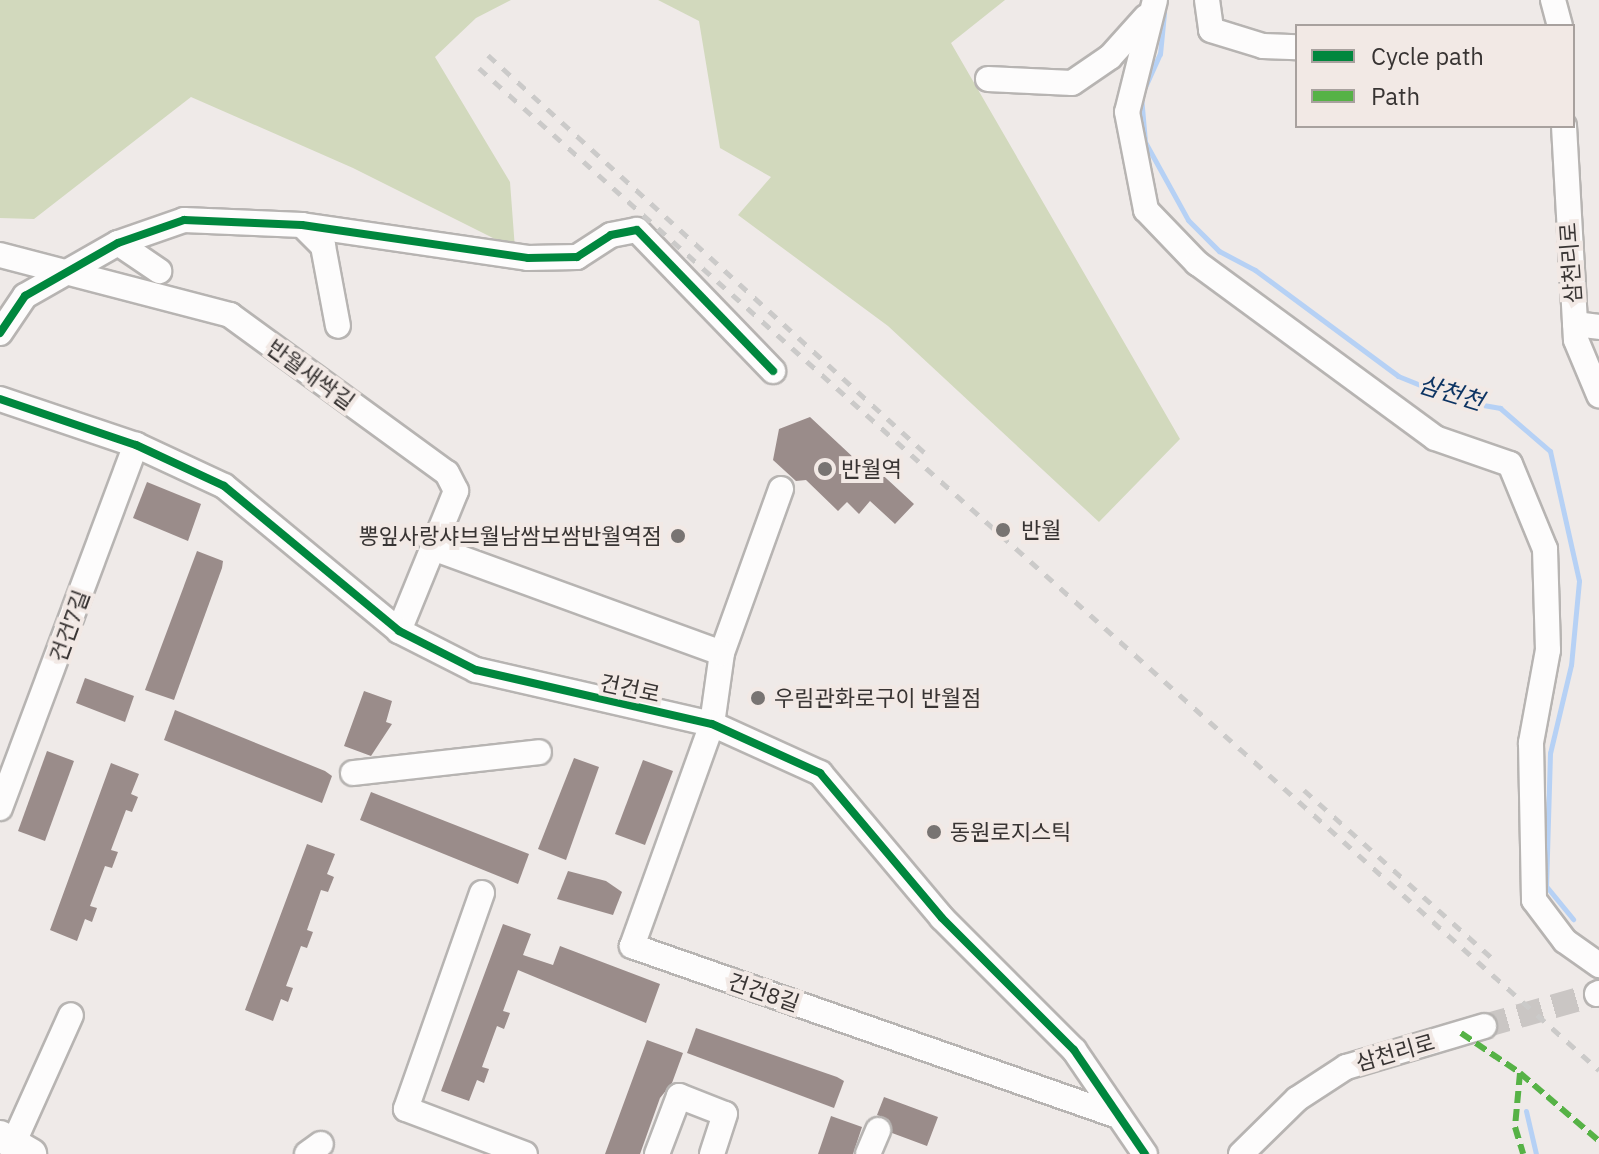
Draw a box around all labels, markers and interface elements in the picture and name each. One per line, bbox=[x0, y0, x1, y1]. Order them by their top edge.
legend bbox=[1295, 24, 1575, 128]
text: Cycle path bbox=[1371, 40, 1484, 72]
text: Path bbox=[1371, 80, 1420, 112]
street label: 삼천리로 bbox=[1554, 222, 1586, 304]
street label: 반월새싹길 bbox=[262, 334, 360, 414]
water label: 삼천천 bbox=[1415, 370, 1487, 416]
place label: 반월역 bbox=[841, 456, 902, 482]
marker: 반월역 bbox=[816, 460, 834, 478]
place label: 반월 bbox=[1021, 517, 1061, 543]
marker: 반월 bbox=[992, 519, 1014, 541]
place label: 뽕잎사랑샤브월남쌈보쌈반월역점 bbox=[358, 523, 662, 549]
marker: 뽕잎사랑샤브월남쌈보쌈반월역점 bbox=[669, 527, 687, 545]
street label: 건건7길 bbox=[44, 587, 94, 665]
street label: 건건로 bbox=[598, 669, 662, 707]
place label: 우림관화로구이 반월점 bbox=[774, 685, 982, 711]
marker: 우림관화로구이 반월점 bbox=[749, 689, 767, 707]
place label: 동원로지스틱 bbox=[950, 819, 1071, 845]
marker: 동원로지스틱 bbox=[925, 823, 943, 841]
street label: 건건8길 bbox=[725, 967, 803, 1017]
street label: 삼천리로 bbox=[1352, 1028, 1438, 1076]

